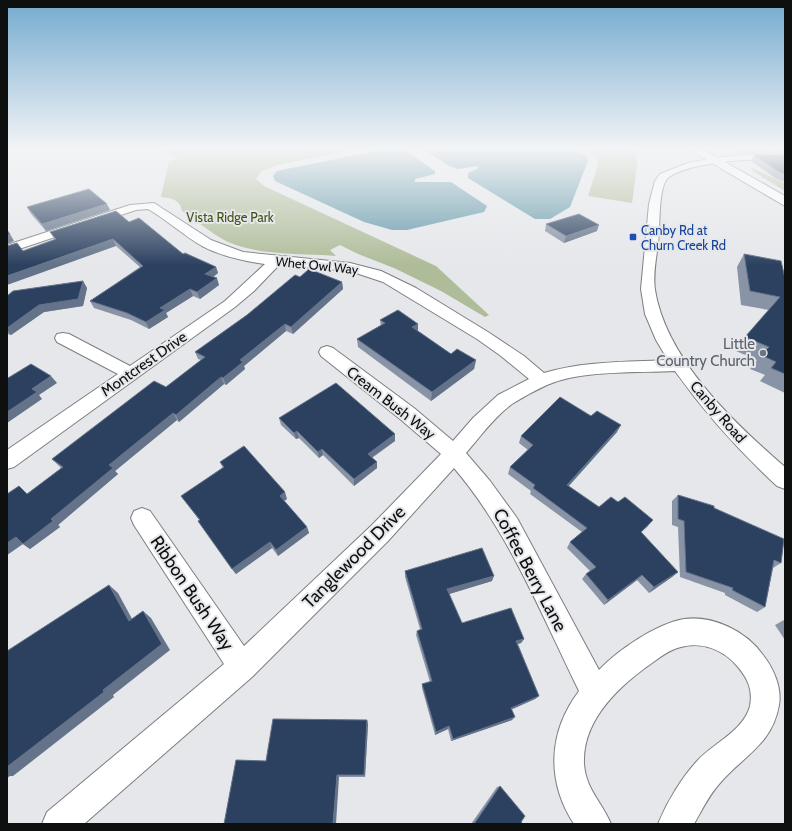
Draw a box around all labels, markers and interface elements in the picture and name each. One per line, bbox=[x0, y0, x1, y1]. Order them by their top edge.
park label: Vista Ridge Park bbox=[186, 209, 274, 225]
place label: Canby Rd at Churn Creek Rd bbox=[641, 222, 726, 253]
marker: Canby Rd at Churn Creek Rd bbox=[628, 232, 638, 242]
street label: Whet Owl Way bbox=[275, 253, 360, 277]
street label: Montcrest Drive bbox=[98, 328, 191, 400]
place label: Little Country Church bbox=[656, 335, 755, 370]
marker: Little Country Church bbox=[758, 348, 768, 358]
street label: Cream Bush Way bbox=[343, 363, 439, 443]
street label: Canby Road bbox=[686, 377, 750, 447]
street label: Tanglewood Drive bbox=[298, 501, 410, 613]
street label: Coffee Berry Lane bbox=[488, 505, 572, 635]
street label: Ribbon Bush Way bbox=[146, 531, 238, 655]

